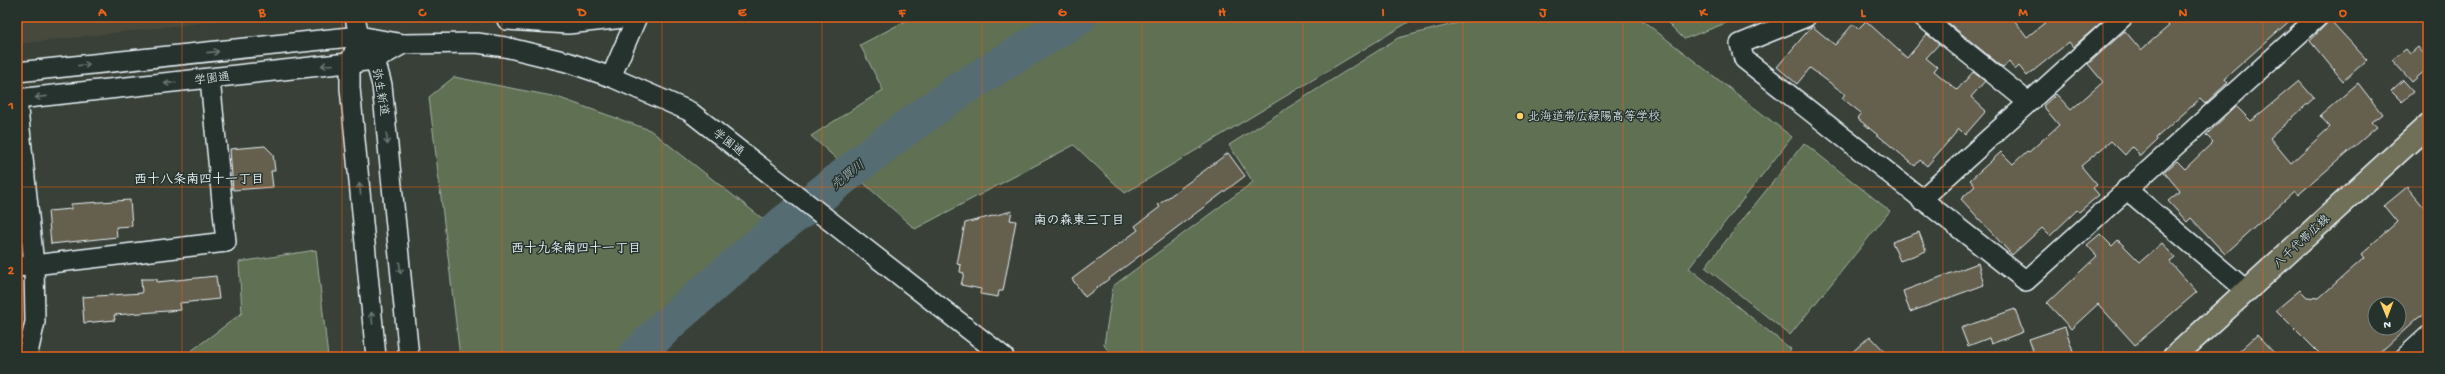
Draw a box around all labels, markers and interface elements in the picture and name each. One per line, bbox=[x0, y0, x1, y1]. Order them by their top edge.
text: A bbox=[97, 6, 107, 21]
text: B bbox=[258, 6, 267, 21]
text: C bbox=[417, 6, 427, 21]
text: D bbox=[577, 6, 587, 21]
text: E bbox=[738, 6, 747, 21]
text: F bbox=[898, 6, 907, 21]
text: G bbox=[1058, 6, 1067, 21]
text: H bbox=[1218, 6, 1226, 21]
text: I bbox=[1381, 6, 1385, 21]
text: J bbox=[1539, 6, 1548, 21]
text: K bbox=[1698, 6, 1708, 21]
text: L bbox=[1861, 6, 1867, 21]
text: M bbox=[2018, 6, 2028, 21]
text: N bbox=[2179, 6, 2188, 21]
text: O bbox=[2339, 6, 2347, 21]
one-way arrow bbox=[206, 48, 219, 56]
one-way arrow bbox=[77, 62, 90, 69]
one-way arrow bbox=[321, 62, 334, 69]
street label: 弥生新道 bbox=[368, 67, 391, 117]
street label: 学園通 bbox=[193, 70, 231, 89]
one-way arrow bbox=[164, 79, 177, 87]
one-way arrow bbox=[35, 93, 48, 100]
text: 1 bbox=[7, 99, 14, 114]
place label: 北海道帯広緑陽高等学校 bbox=[1528, 110, 1660, 125]
marker: 北海道帯広緑陽高等学校 bbox=[1515, 111, 1525, 121]
street label: 学園通 bbox=[709, 126, 747, 160]
one-way arrow bbox=[384, 132, 391, 145]
water label: 売買川 bbox=[828, 157, 869, 194]
district label: 西十八条南四十一丁目 bbox=[134, 172, 264, 188]
one-way arrow bbox=[356, 183, 363, 196]
street label: 八千代帯広線 bbox=[2271, 212, 2333, 272]
district label: 南の森東三丁目 bbox=[1033, 213, 1125, 229]
district label: 西十九条南四十一丁目 bbox=[511, 241, 641, 257]
one-way arrow bbox=[397, 261, 404, 274]
text: 2 bbox=[8, 264, 15, 279]
north arrow bbox=[2367, 296, 2407, 336]
one-way arrow bbox=[369, 312, 376, 325]
text: N bbox=[2383, 318, 2391, 330]

